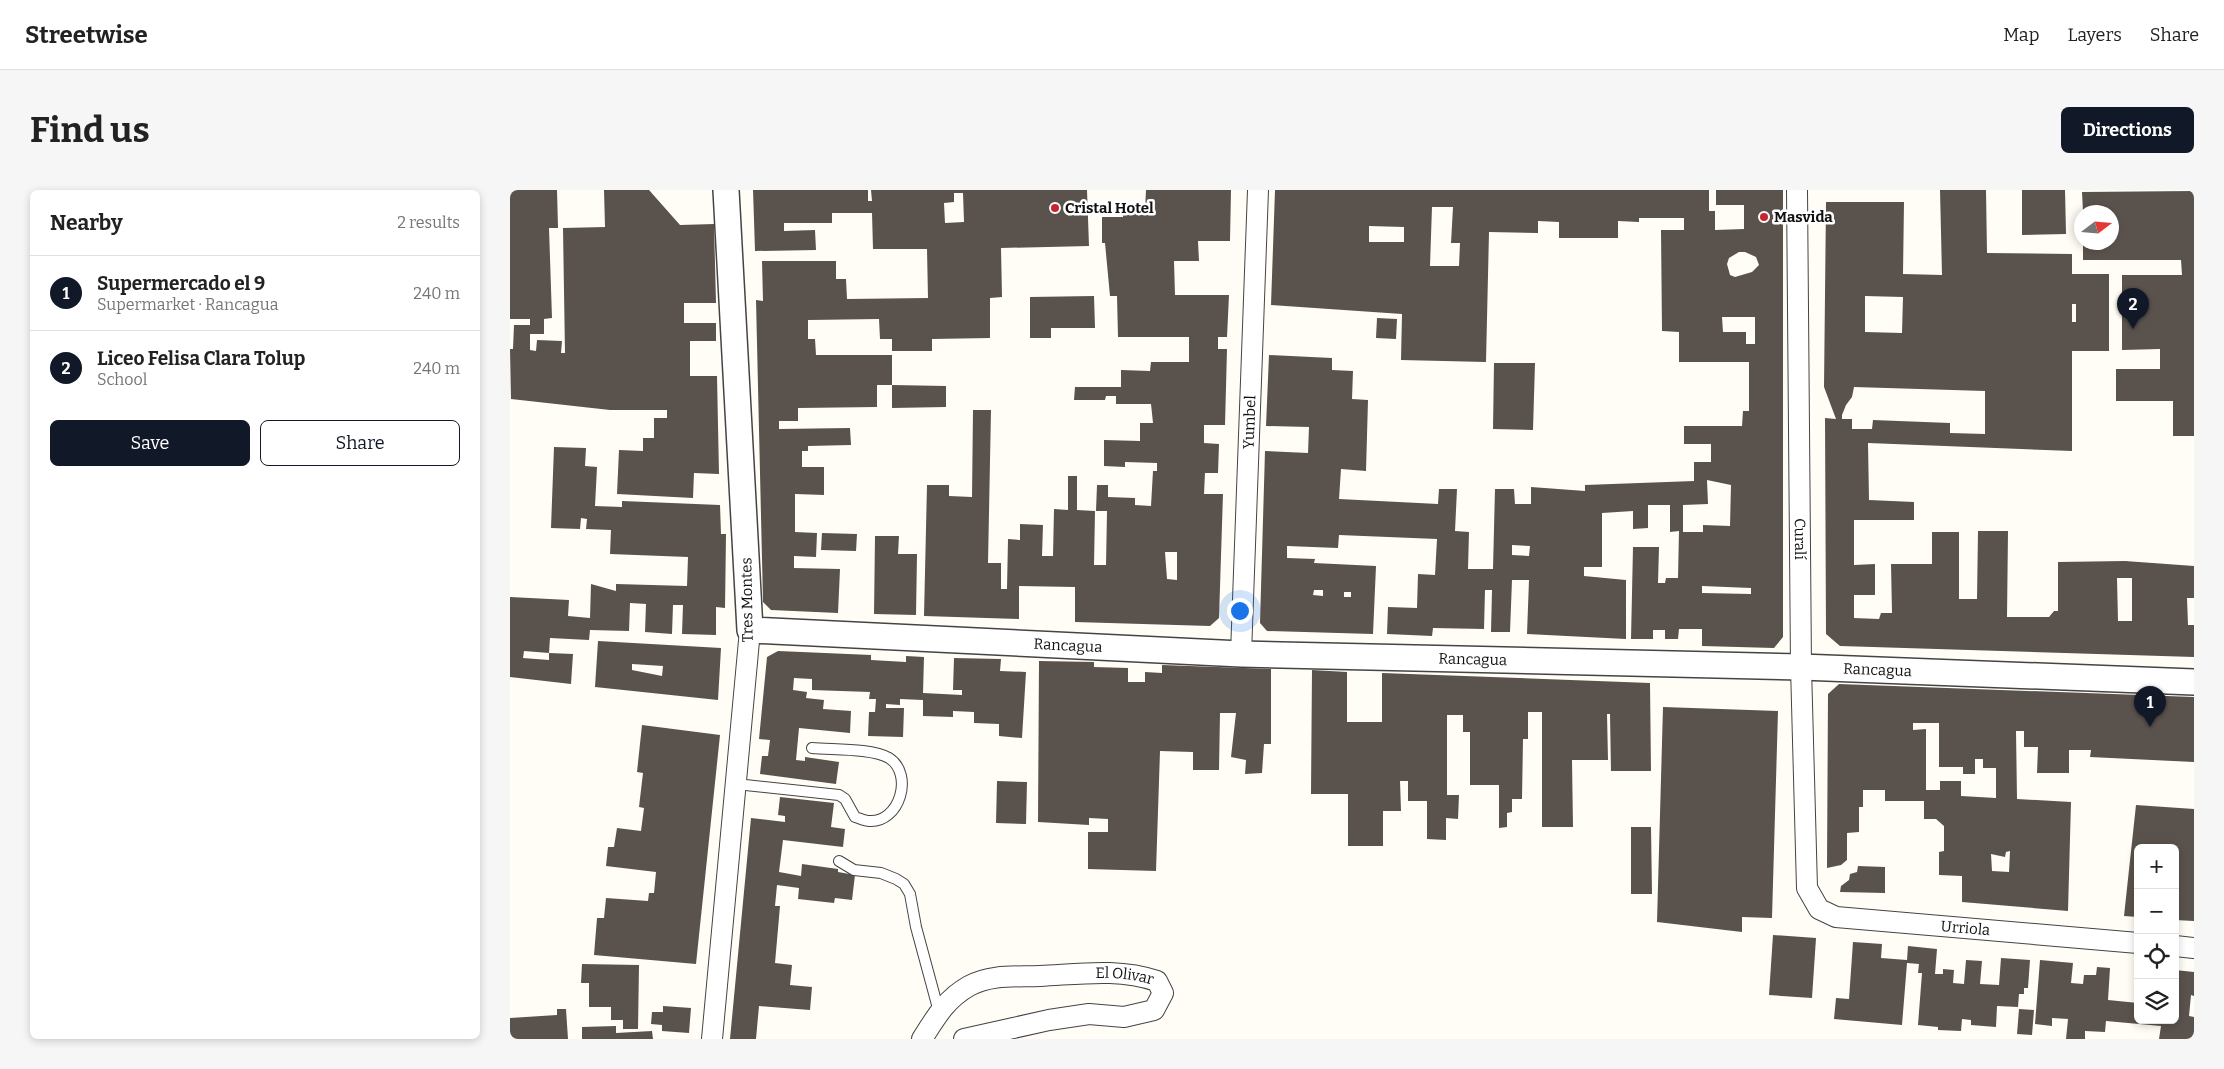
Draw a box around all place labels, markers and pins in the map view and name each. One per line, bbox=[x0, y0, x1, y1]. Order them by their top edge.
place label: Cristal Hotel bbox=[1065, 199, 1154, 217]
marker: Cristal Hotel bbox=[1049, 202, 1061, 214]
place label: Masvida bbox=[1774, 208, 1833, 226]
marker: Masvida bbox=[1758, 211, 1770, 223]
pin: 2 bbox=[2117, 288, 2149, 329]
pin: 1 bbox=[2134, 686, 2166, 727]

